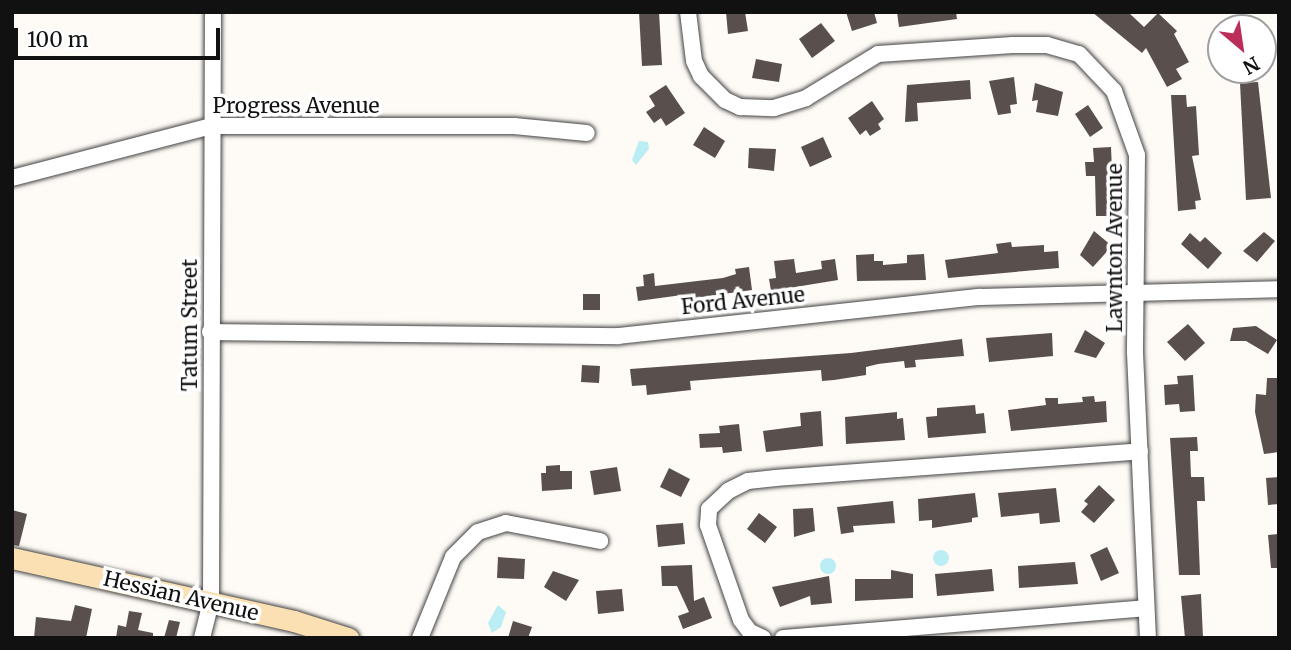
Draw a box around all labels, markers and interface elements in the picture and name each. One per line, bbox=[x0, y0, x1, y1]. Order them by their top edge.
scale bar bbox=[18, 14, 224, 58]
north arrow bbox=[1207, 14, 1277, 84]
text: 100 m bbox=[27, 26, 89, 53]
text: N bbox=[1239, 51, 1264, 80]
street label: Progress Avenue bbox=[213, 93, 379, 119]
street label: Lawnton Avenue bbox=[1102, 163, 1128, 333]
street label: Tatum Street bbox=[177, 259, 203, 391]
street label: Ford Avenue bbox=[680, 282, 806, 320]
street label: Hessian Avenue bbox=[101, 566, 261, 626]

